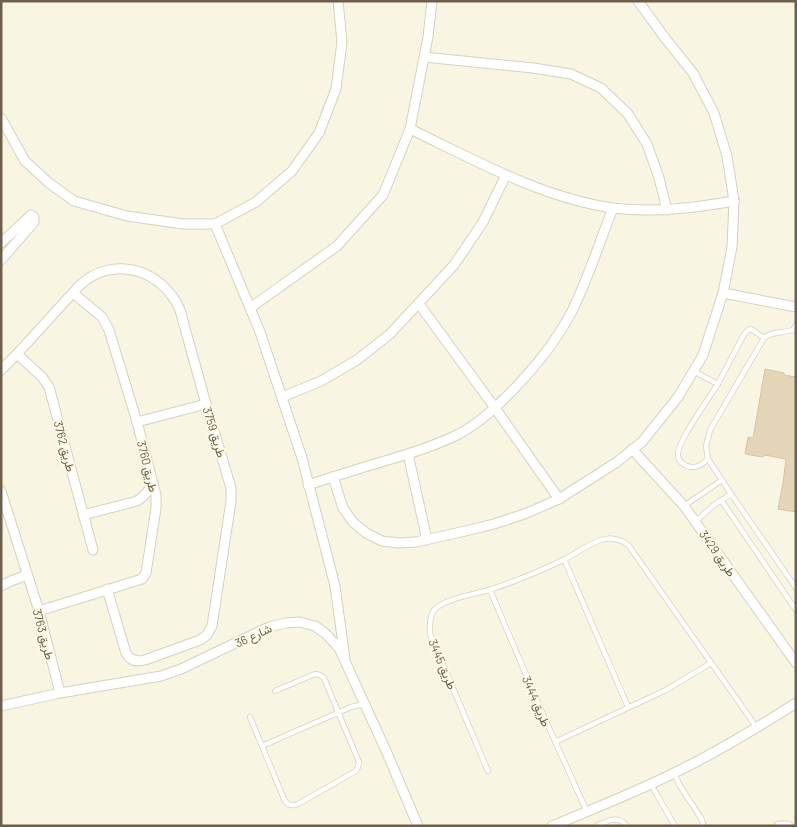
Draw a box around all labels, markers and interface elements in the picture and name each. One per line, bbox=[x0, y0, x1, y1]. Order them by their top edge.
street label: طريق 3759 bbox=[199, 405, 229, 460]
street label: طريق 3762 bbox=[50, 419, 79, 474]
street label: طريق 3760 bbox=[133, 439, 161, 494]
street label: طريق 3429 bbox=[695, 527, 739, 580]
street label: طريق 3763 bbox=[29, 607, 58, 662]
street label: شارع 36 bbox=[232, 620, 275, 652]
street label: طريق 3445 bbox=[424, 637, 460, 692]
street label: طريق 3444 bbox=[518, 673, 554, 729]

